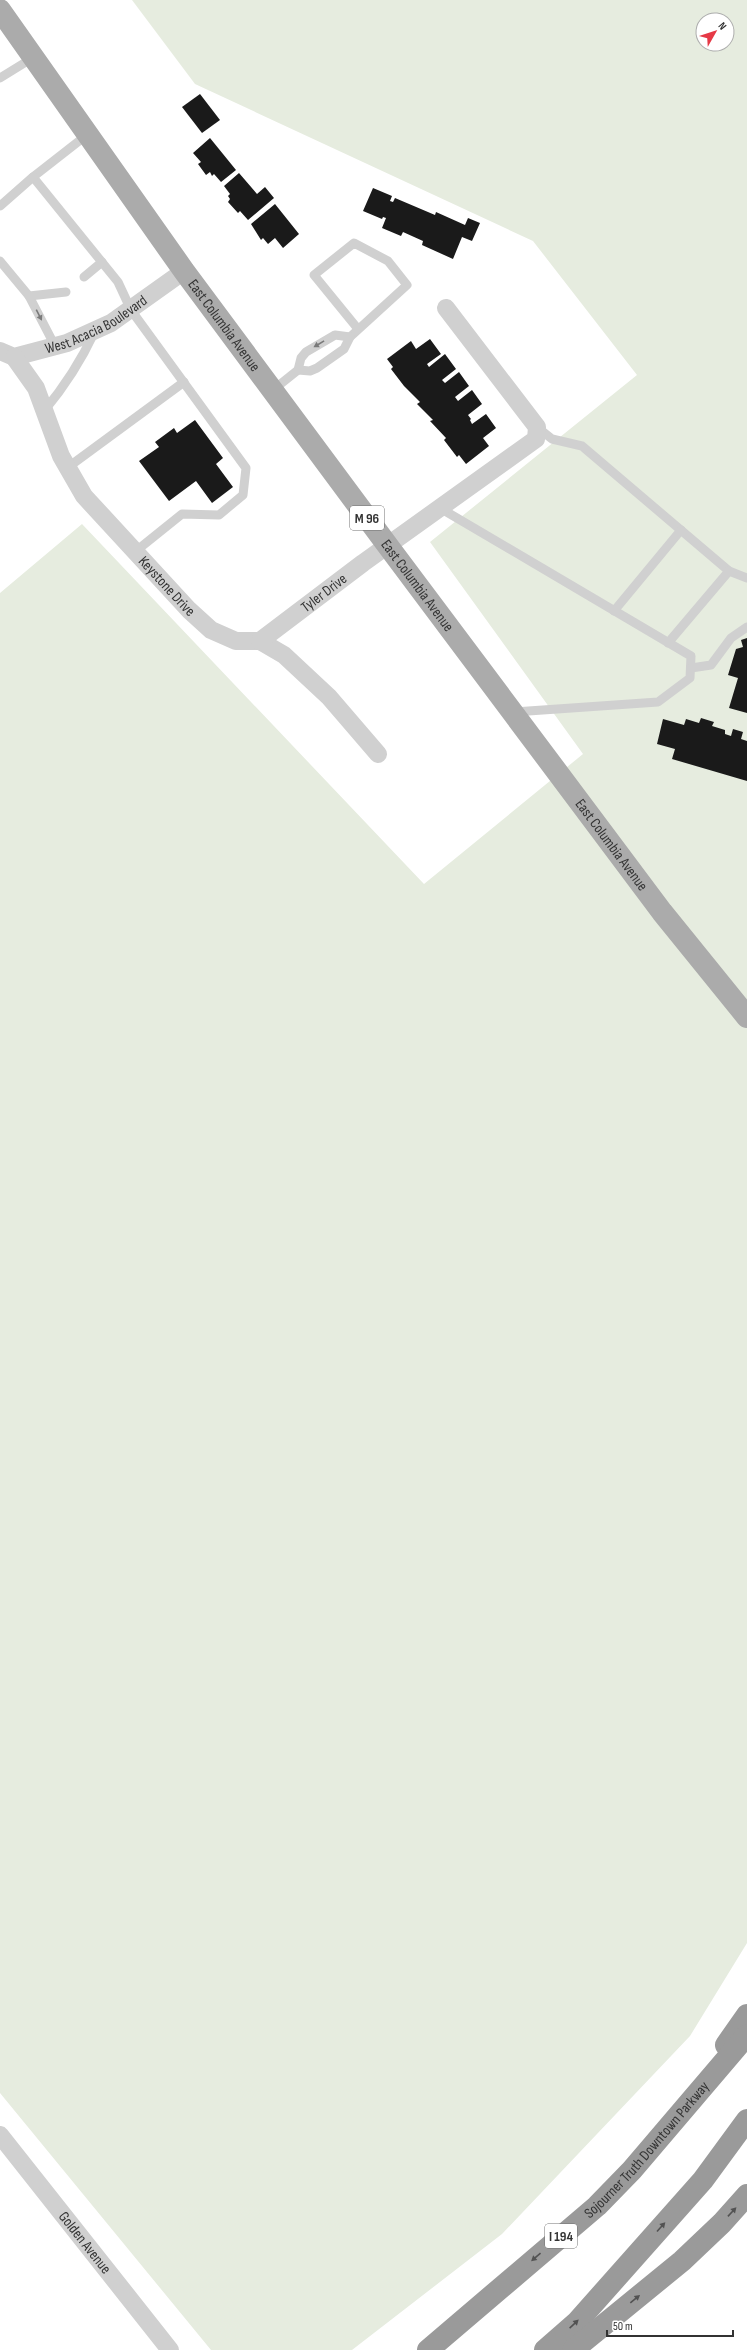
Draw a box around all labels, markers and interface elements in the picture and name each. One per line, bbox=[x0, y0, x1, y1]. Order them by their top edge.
north arrow bbox=[695, 12, 735, 52]
text: N bbox=[715, 20, 729, 32]
street label: East Columbia Avenue bbox=[183, 276, 264, 376]
street label: West Acacia Boulevard bbox=[43, 291, 151, 358]
one-way arrow bbox=[36, 310, 42, 321]
one-way arrow bbox=[313, 341, 325, 348]
road number: M 96 bbox=[350, 506, 384, 530]
street label: East Columbia Avenue bbox=[377, 536, 458, 635]
street label: Keystone Drive bbox=[134, 552, 199, 621]
street label: Tyler Drive bbox=[297, 570, 351, 617]
street label: East Columbia Avenue bbox=[571, 795, 652, 895]
street label: Sojourner Truth Downtown Parkway bbox=[580, 2077, 714, 2223]
one-way arrow bbox=[727, 2207, 737, 2217]
street label: Golden Avenue bbox=[54, 2208, 115, 2278]
one-way arrow bbox=[656, 2223, 665, 2232]
road number: I 194 bbox=[545, 2224, 577, 2248]
one-way arrow bbox=[531, 2253, 541, 2262]
one-way arrow bbox=[630, 2295, 641, 2304]
scale bar bbox=[607, 2312, 733, 2338]
one-way arrow bbox=[569, 2319, 579, 2329]
text: 50 m bbox=[613, 2319, 633, 2334]

